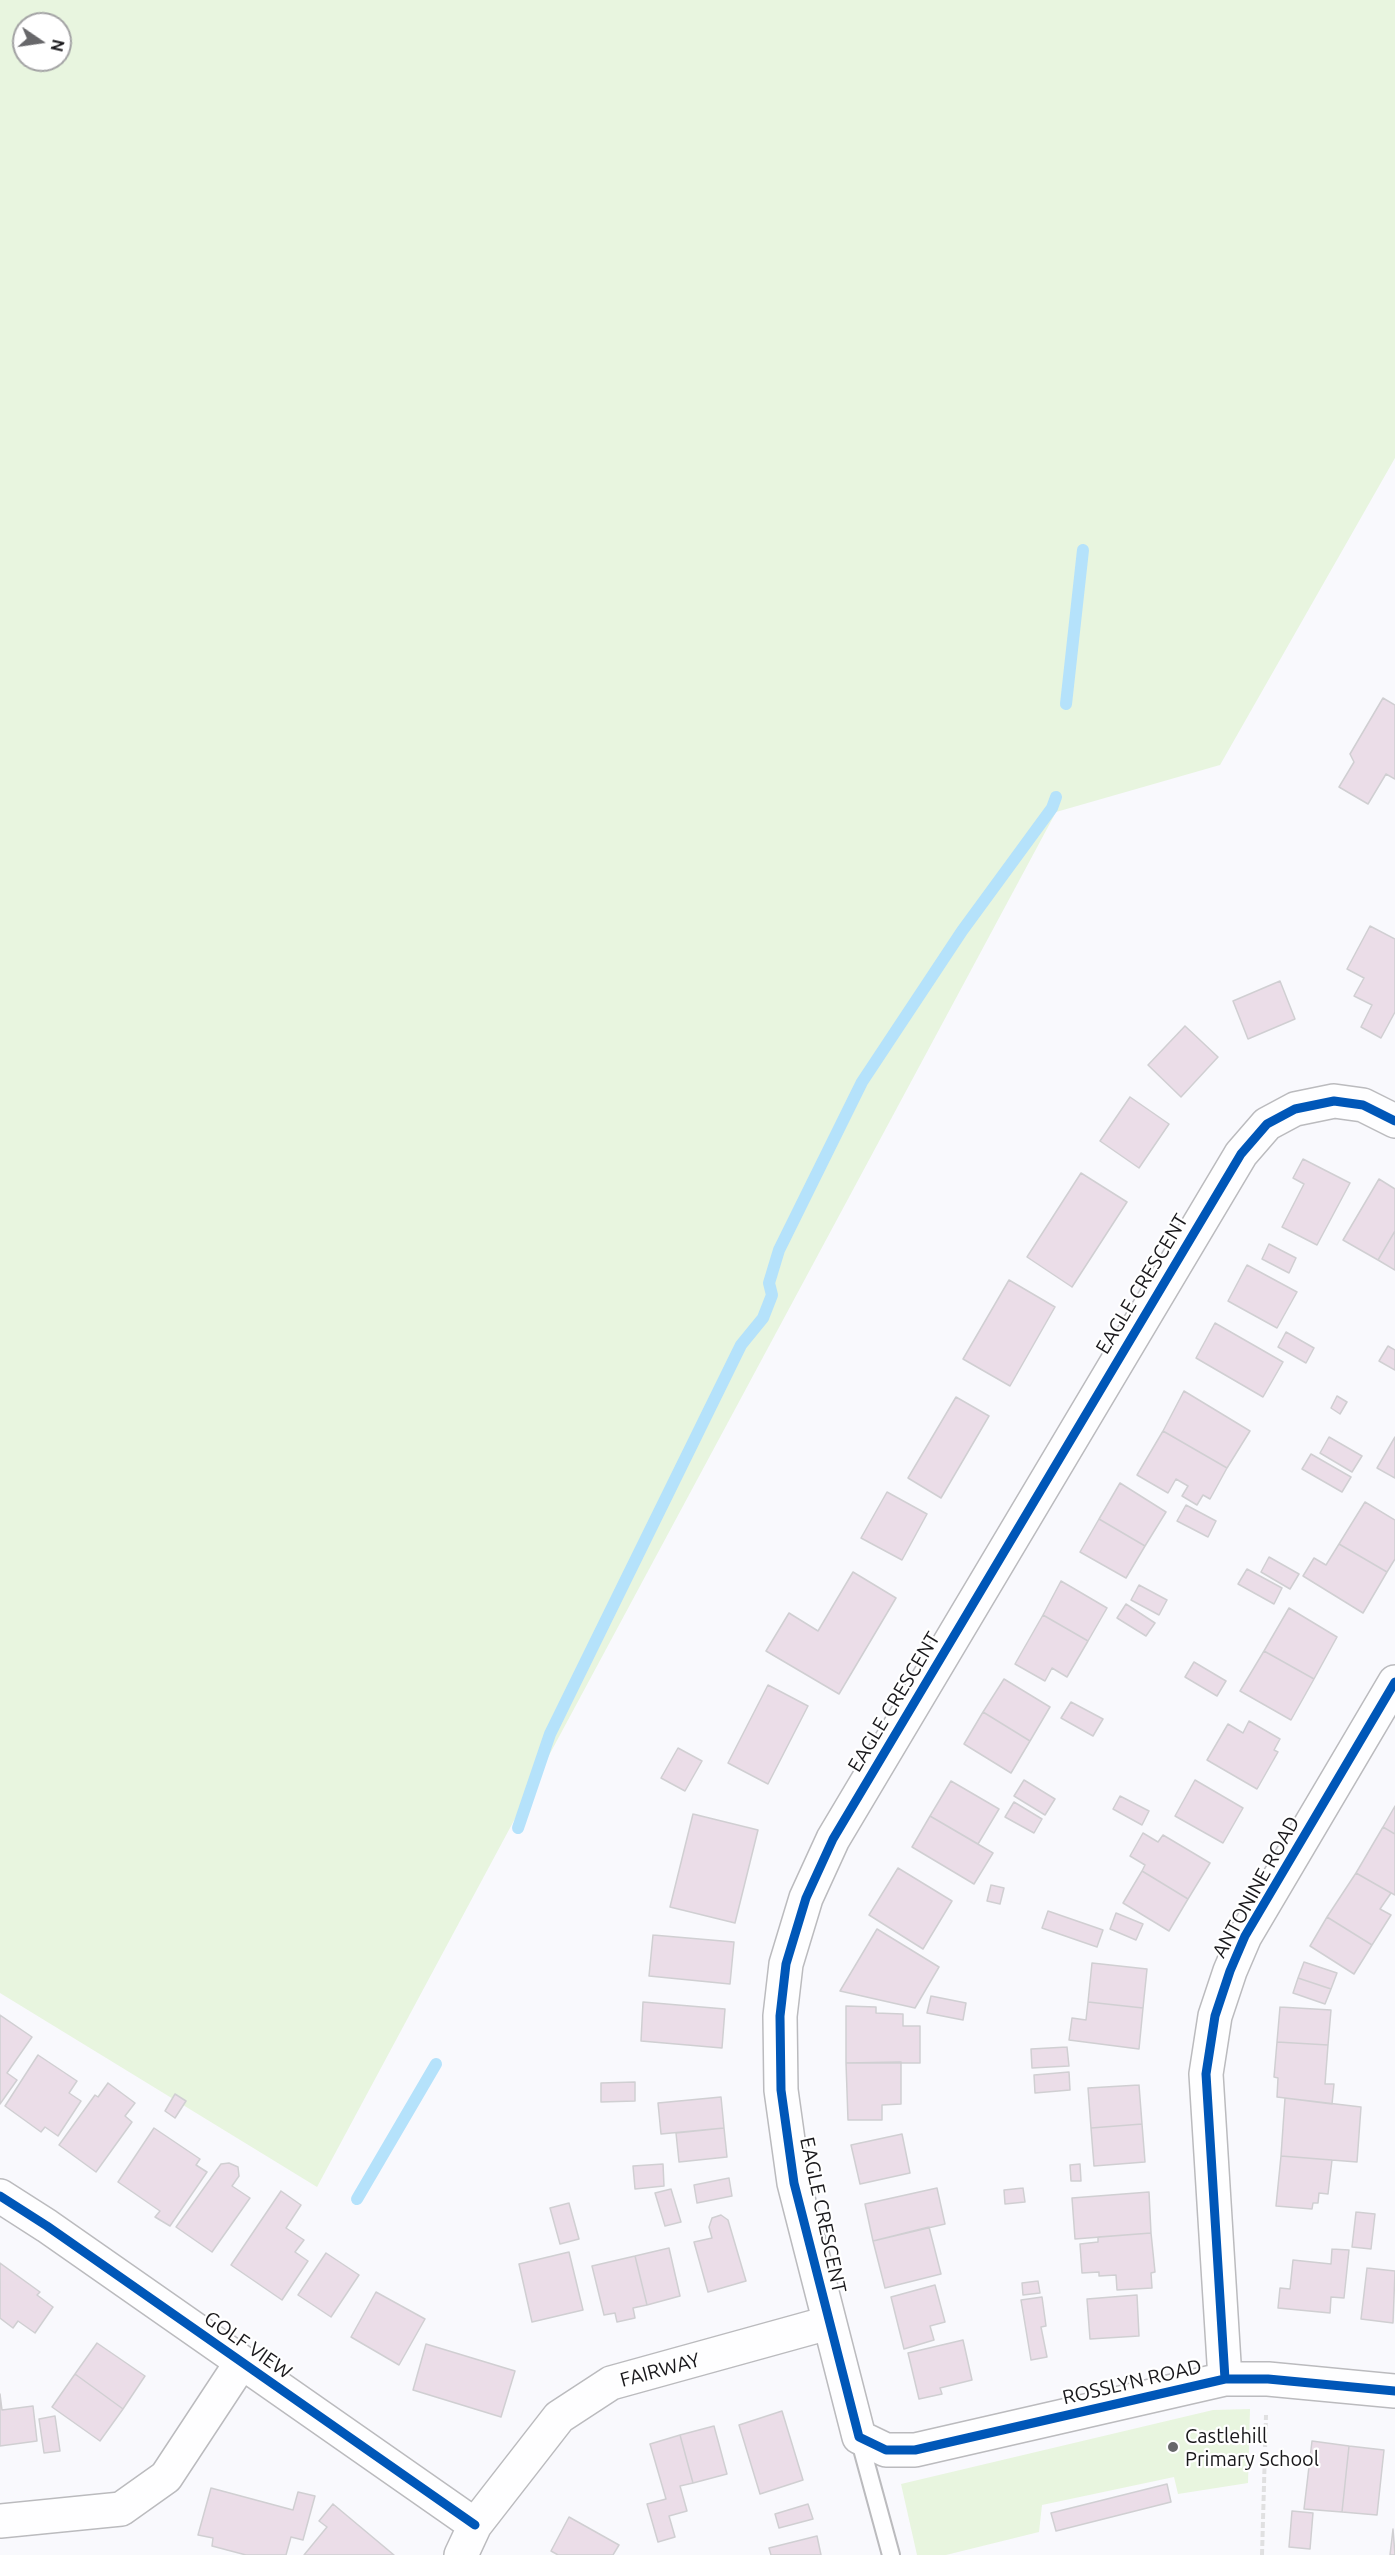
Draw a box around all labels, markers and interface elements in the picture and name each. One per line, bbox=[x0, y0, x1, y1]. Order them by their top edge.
north arrow bbox=[12, 12, 72, 72]
text: N bbox=[47, 38, 68, 53]
street label: EAGLE CRESCENT bbox=[1091, 1210, 1193, 1358]
street label: EAGLE CRESCENT bbox=[843, 1628, 945, 1776]
street label: ANTONINE ROAD bbox=[1207, 1812, 1305, 1962]
street label: EAGLE CRESCENT bbox=[795, 2135, 851, 2295]
street label: GOLF VIEW bbox=[200, 2306, 296, 2384]
street label: FAIRWAY bbox=[617, 2348, 703, 2392]
street label: ROSSLYN ROAD bbox=[1060, 2354, 1204, 2410]
place label: Castlehill Primary School bbox=[1185, 2424, 1319, 2471]
marker: Castlehill Primary School bbox=[1166, 2440, 1180, 2454]

